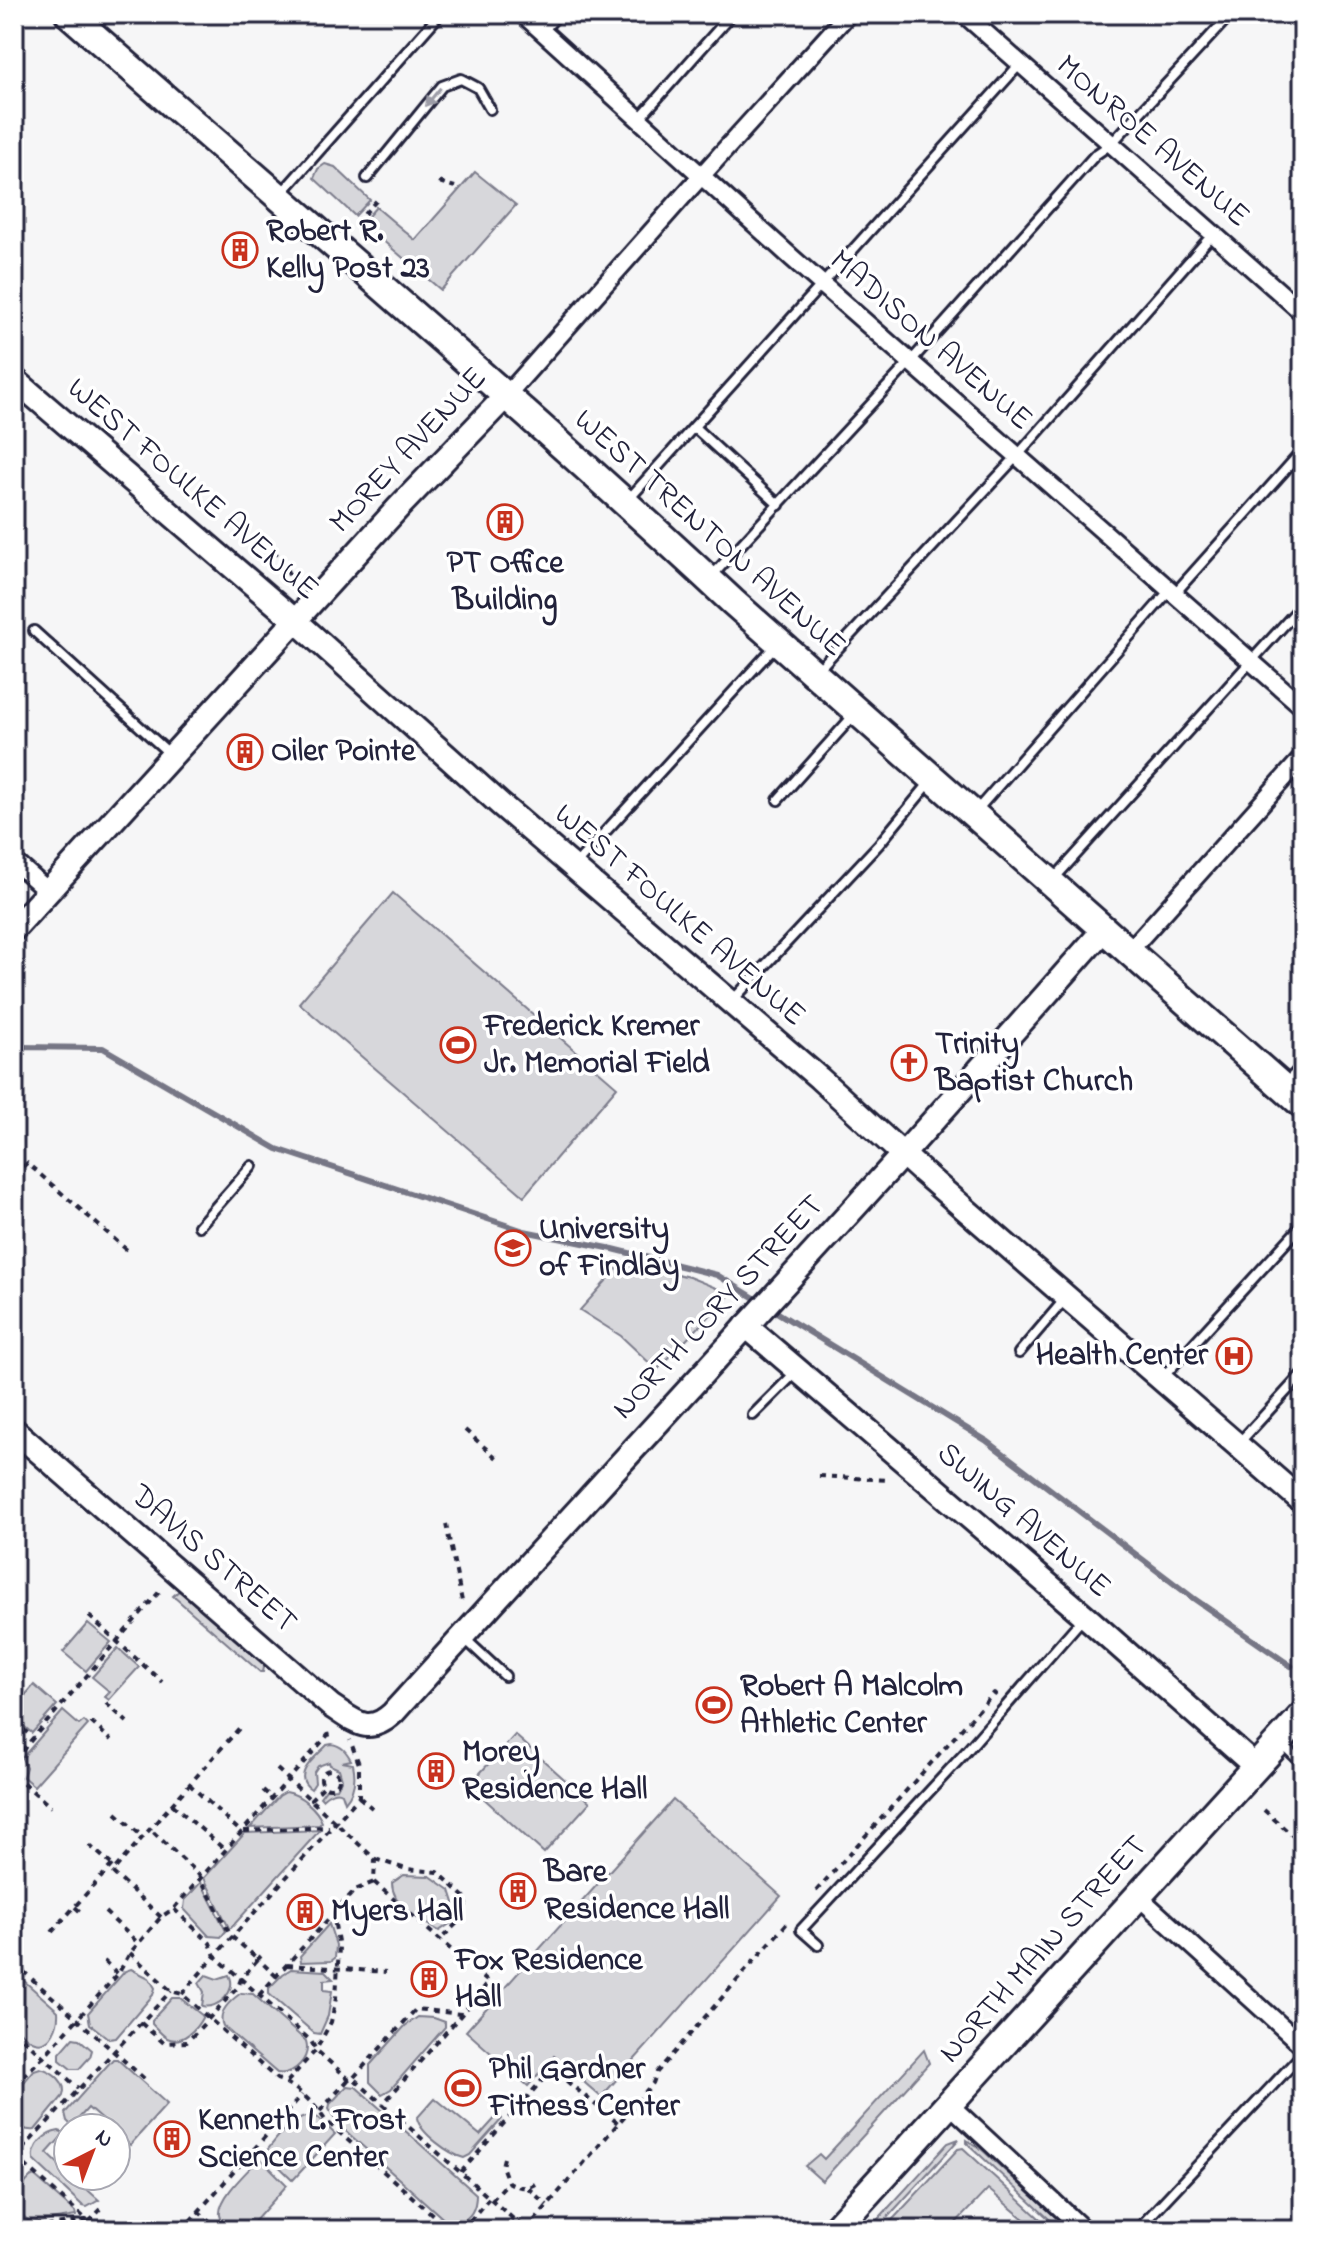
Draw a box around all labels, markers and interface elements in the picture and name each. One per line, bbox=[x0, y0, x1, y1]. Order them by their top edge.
street label: MONROE AVENUE bbox=[1045, 44, 1259, 240]
one-way arrow bbox=[425, 87, 442, 107]
place label: Robert R. Kelly Post 23 bbox=[266, 209, 430, 294]
building icon: Robert R. Kelly Post 23 bbox=[221, 231, 259, 269]
street label: MADISON AVENUE bbox=[818, 239, 1042, 443]
street label: MOREY AVENUE bbox=[319, 357, 499, 545]
street label: WEST FOULKE AVENUE bbox=[56, 367, 328, 613]
street label: WEST TRENTON AVENUE bbox=[562, 399, 856, 669]
building icon: PT Office Building bbox=[486, 503, 524, 541]
place label: PT Office Building bbox=[446, 541, 565, 626]
place label: Oiler Pointe bbox=[271, 729, 417, 776]
building icon: Oiler Pointe bbox=[226, 733, 264, 771]
street label: WEST FOULKE AVENUE bbox=[543, 793, 815, 1039]
place label: Frederick Kremer Jr. Memorial Field bbox=[482, 1004, 710, 1088]
place label: Trinity Baptist Church bbox=[933, 1022, 1133, 1106]
sports icon: Frederick Kremer Jr. Memorial Field bbox=[439, 1026, 477, 1064]
church icon: Trinity Baptist Church bbox=[890, 1044, 928, 1082]
street label: NORTH CORY STREET bbox=[602, 1185, 836, 1431]
place label: University of Findlay bbox=[539, 1207, 679, 1292]
school or university icon: University of Findlay bbox=[494, 1229, 532, 1267]
place label: Health Center bbox=[1036, 1333, 1209, 1380]
hospital icon: Health Center bbox=[1215, 1337, 1253, 1375]
street label: SWING AVENUE bbox=[925, 1432, 1121, 1610]
street label: DAVIS STREET bbox=[118, 1473, 307, 1646]
place label: Robert A Malcolm Athletic Center bbox=[740, 1664, 963, 1748]
sports icon: Robert A Malcolm Athletic Center bbox=[695, 1686, 733, 1724]
place label: Morey Residence Hall bbox=[462, 1730, 647, 1814]
building icon: Morey Residence Hall bbox=[417, 1752, 455, 1790]
street label: NORTH MAIN STREET bbox=[928, 1825, 1160, 2075]
place label: Bare Residence Hall bbox=[542, 1850, 729, 1934]
building icon: Bare Residence Hall bbox=[499, 1872, 537, 1910]
place label: Myers Hall bbox=[331, 1889, 463, 1937]
building icon: Myers Hall bbox=[286, 1893, 324, 1931]
place label: Fox Residence Hall bbox=[453, 1938, 644, 2022]
building icon: Fox Residence Hall bbox=[410, 1960, 448, 1998]
place label: Phil Gardner Fitness Center bbox=[487, 2047, 681, 2131]
sports icon: Phil Gardner Fitness Center bbox=[444, 2069, 482, 2107]
place label: Kenneth L. Frost Science Center bbox=[198, 2098, 406, 2182]
north arrow bbox=[52, 2112, 132, 2192]
building icon: Kenneth L. Frost Science Center bbox=[153, 2120, 191, 2158]
text: N bbox=[87, 2123, 120, 2156]

